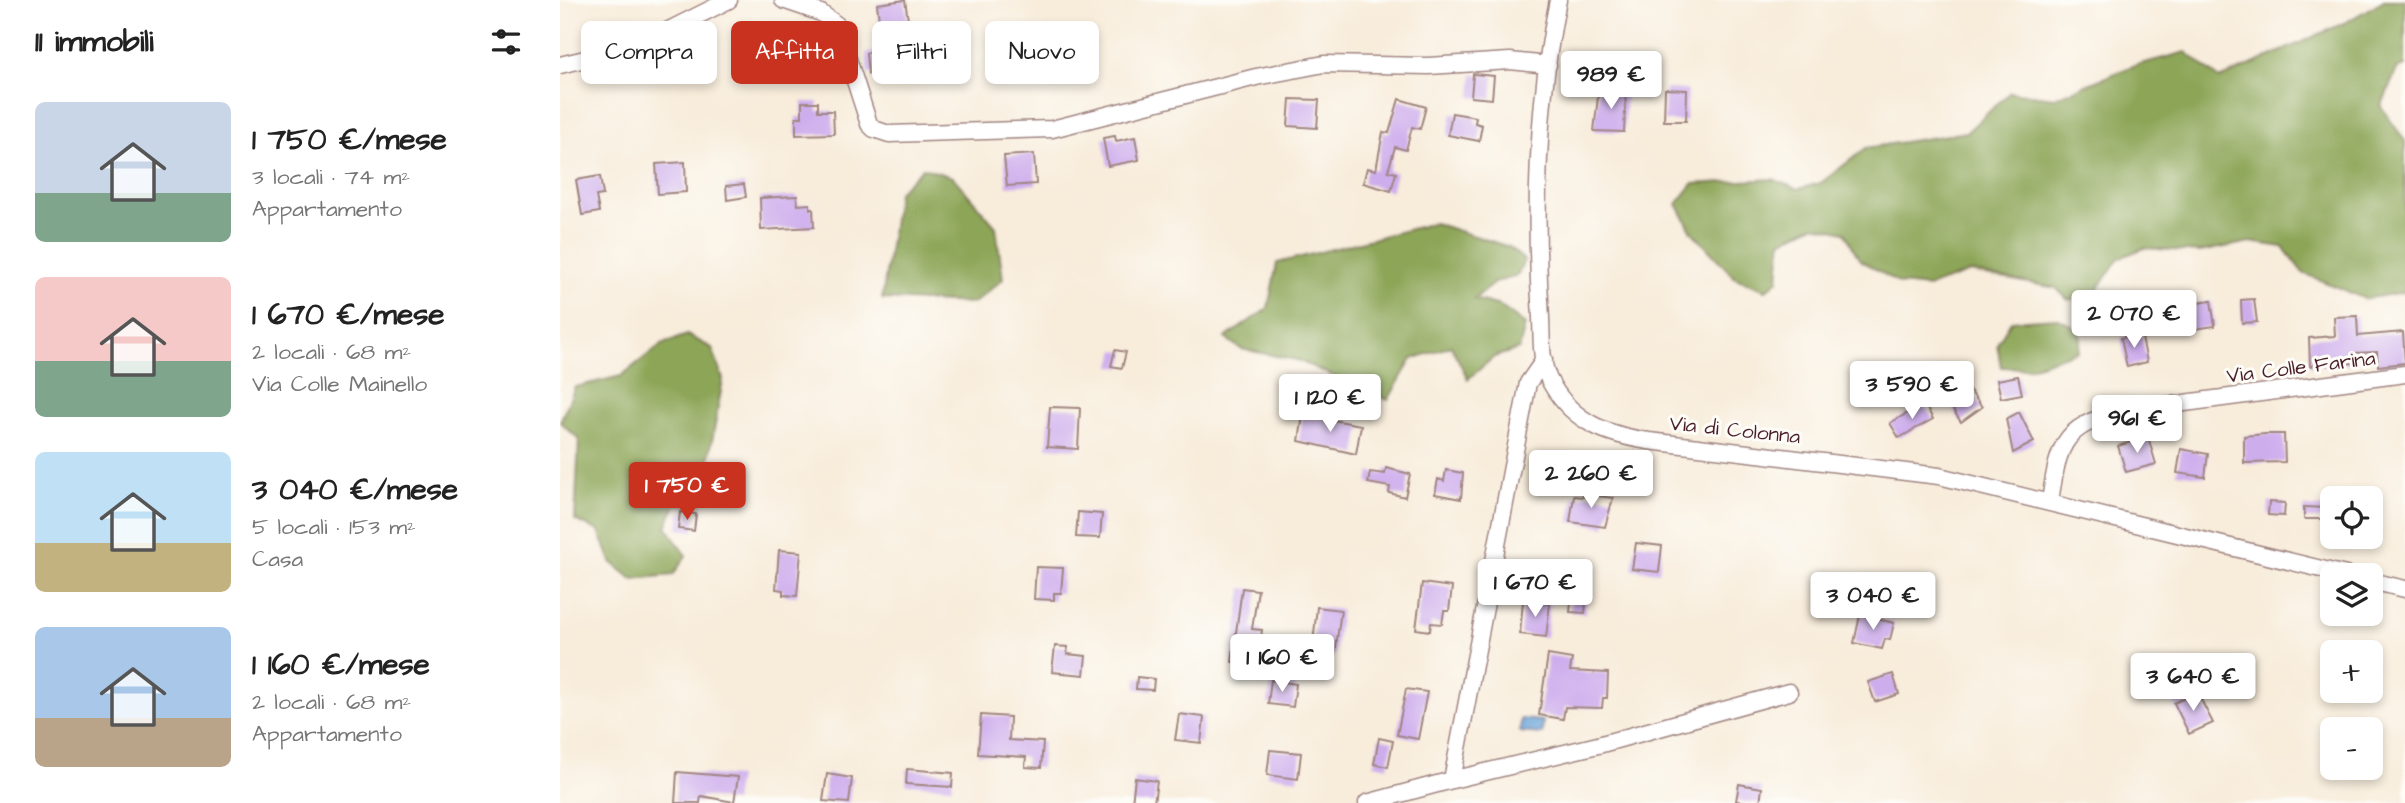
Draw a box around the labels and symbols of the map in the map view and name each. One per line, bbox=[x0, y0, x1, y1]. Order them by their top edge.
pin: 989 € bbox=[1562, 52, 1660, 111]
pin: 2 070 € bbox=[2069, 290, 2199, 350]
street label: Via Colle Farina bbox=[2225, 343, 2377, 391]
pin: 3 590 € bbox=[1847, 362, 1977, 421]
pin: 1 120 € bbox=[1265, 374, 1395, 434]
pin: 961 € bbox=[2088, 396, 2186, 455]
street label: Via di Colonna bbox=[1668, 409, 1802, 451]
pin: 2 260 € bbox=[1526, 450, 1656, 510]
pin: 1 750 € bbox=[622, 462, 752, 522]
pin: 1 670 € bbox=[1470, 560, 1600, 619]
pin: 3 040 € bbox=[1808, 572, 1938, 632]
pin: 1 160 € bbox=[1217, 634, 1347, 694]
pin: 3 640 € bbox=[2128, 654, 2258, 713]

